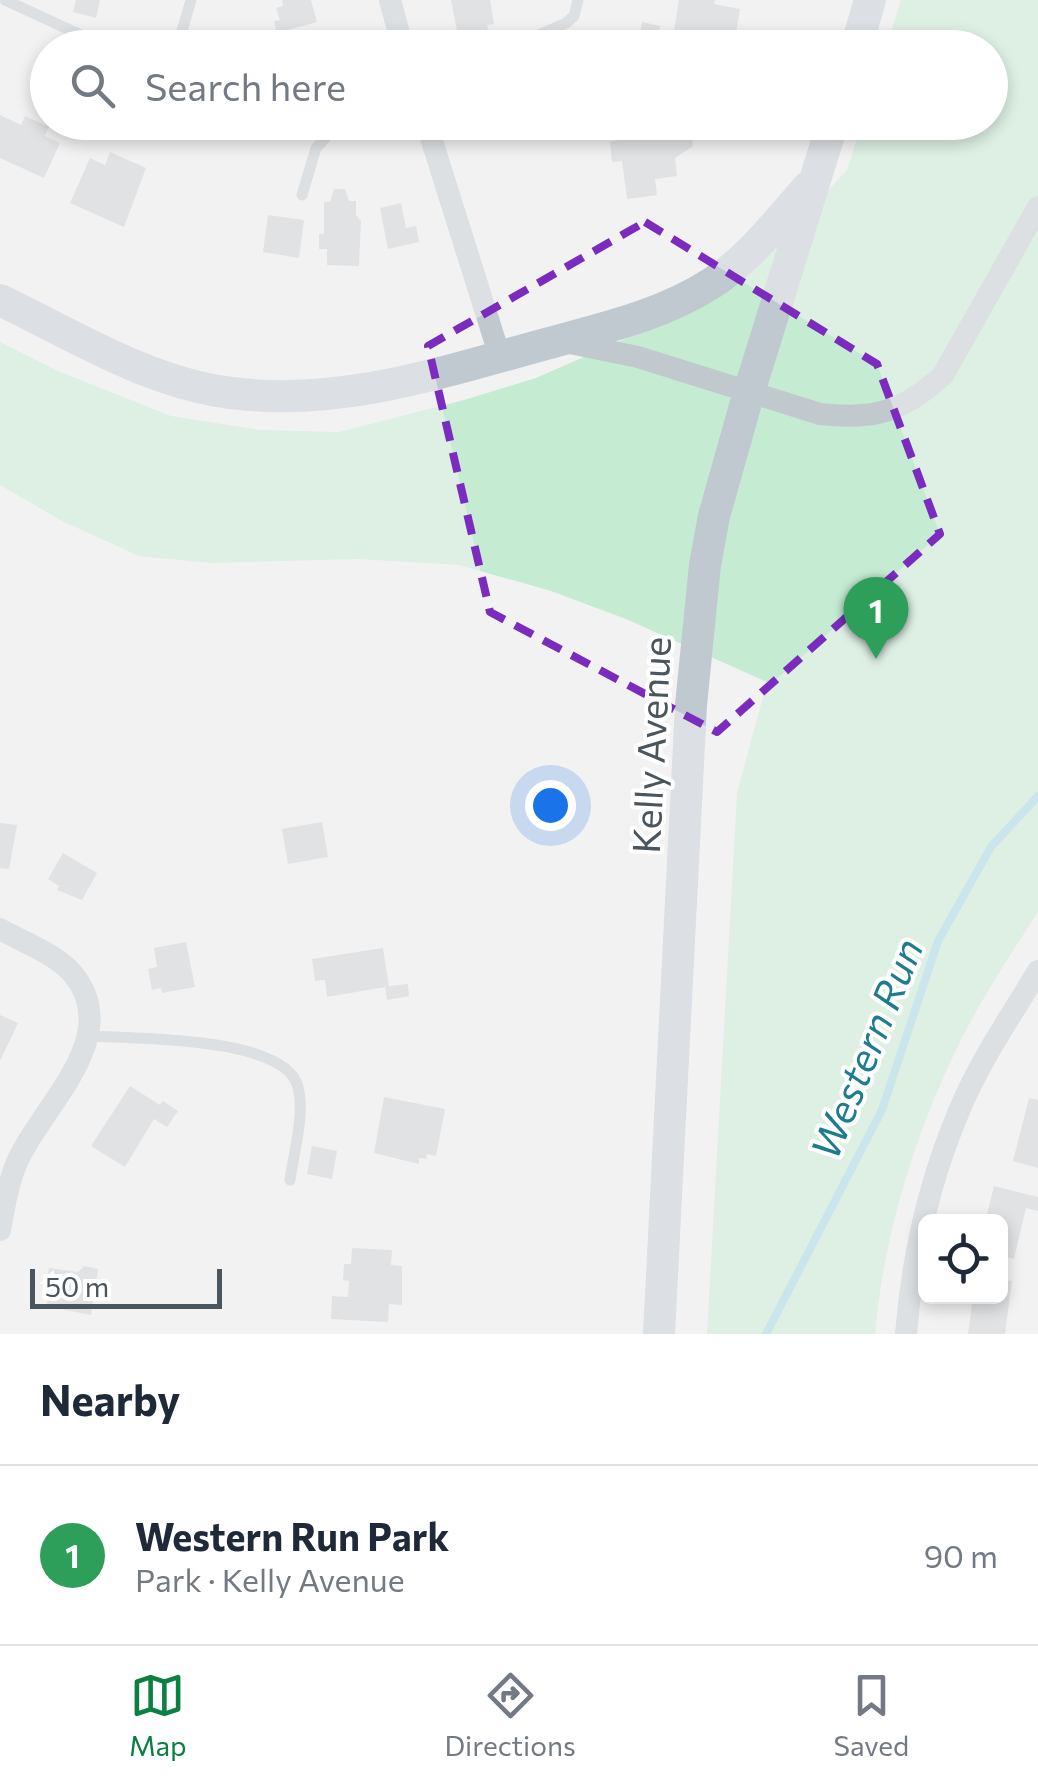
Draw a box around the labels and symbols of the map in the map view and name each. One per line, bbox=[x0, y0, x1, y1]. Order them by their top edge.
pin: 1 bbox=[844, 576, 908, 659]
street label: Kelly Avenue bbox=[621, 635, 679, 855]
your location bbox=[525, 780, 576, 831]
water label: Western Run bbox=[799, 931, 931, 1165]
scale bar bbox=[30, 1264, 222, 1308]

